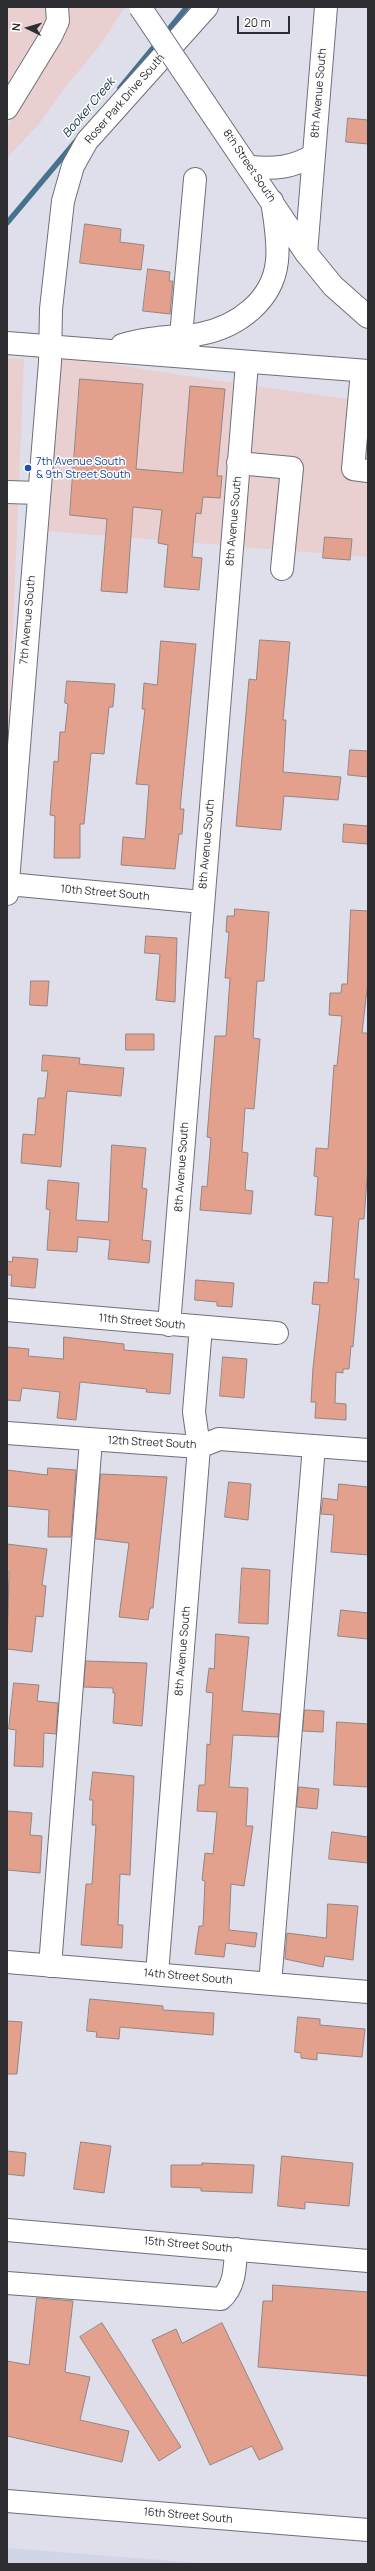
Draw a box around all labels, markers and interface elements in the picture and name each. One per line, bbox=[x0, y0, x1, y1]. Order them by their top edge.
north arrow bbox=[8, 8, 48, 48]
scale bar bbox=[239, 8, 292, 34]
text: 20 m bbox=[244, 14, 271, 31]
text: N bbox=[8, 22, 23, 32]
street label: 8th Avenue South bbox=[308, 48, 330, 138]
street label: Roser Park Drive South bbox=[82, 51, 168, 147]
water label: Booker Creek bbox=[60, 75, 118, 141]
street label: 8th Street South bbox=[220, 127, 278, 205]
place label: 7th Avenue South & 9th Street South bbox=[36, 455, 131, 481]
marker: 7th Avenue South & 9th Street South bbox=[23, 463, 33, 473]
street label: 8th Avenue South bbox=[223, 476, 245, 566]
street label: 7th Avenue South bbox=[18, 575, 38, 665]
street label: 8th Avenue South bbox=[196, 799, 218, 889]
street label: 10th Street South bbox=[60, 883, 150, 903]
street label: 8th Avenue South bbox=[172, 1122, 192, 1212]
street label: 11th Street South bbox=[98, 1312, 186, 1332]
street label: 12th Street South bbox=[107, 1434, 197, 1452]
street label: 8th Avenue South bbox=[172, 1606, 194, 1696]
street label: 14th Street South bbox=[143, 1967, 233, 1987]
street label: 15th Street South bbox=[143, 2235, 233, 2255]
street label: 16th Street South bbox=[143, 2506, 233, 2526]

